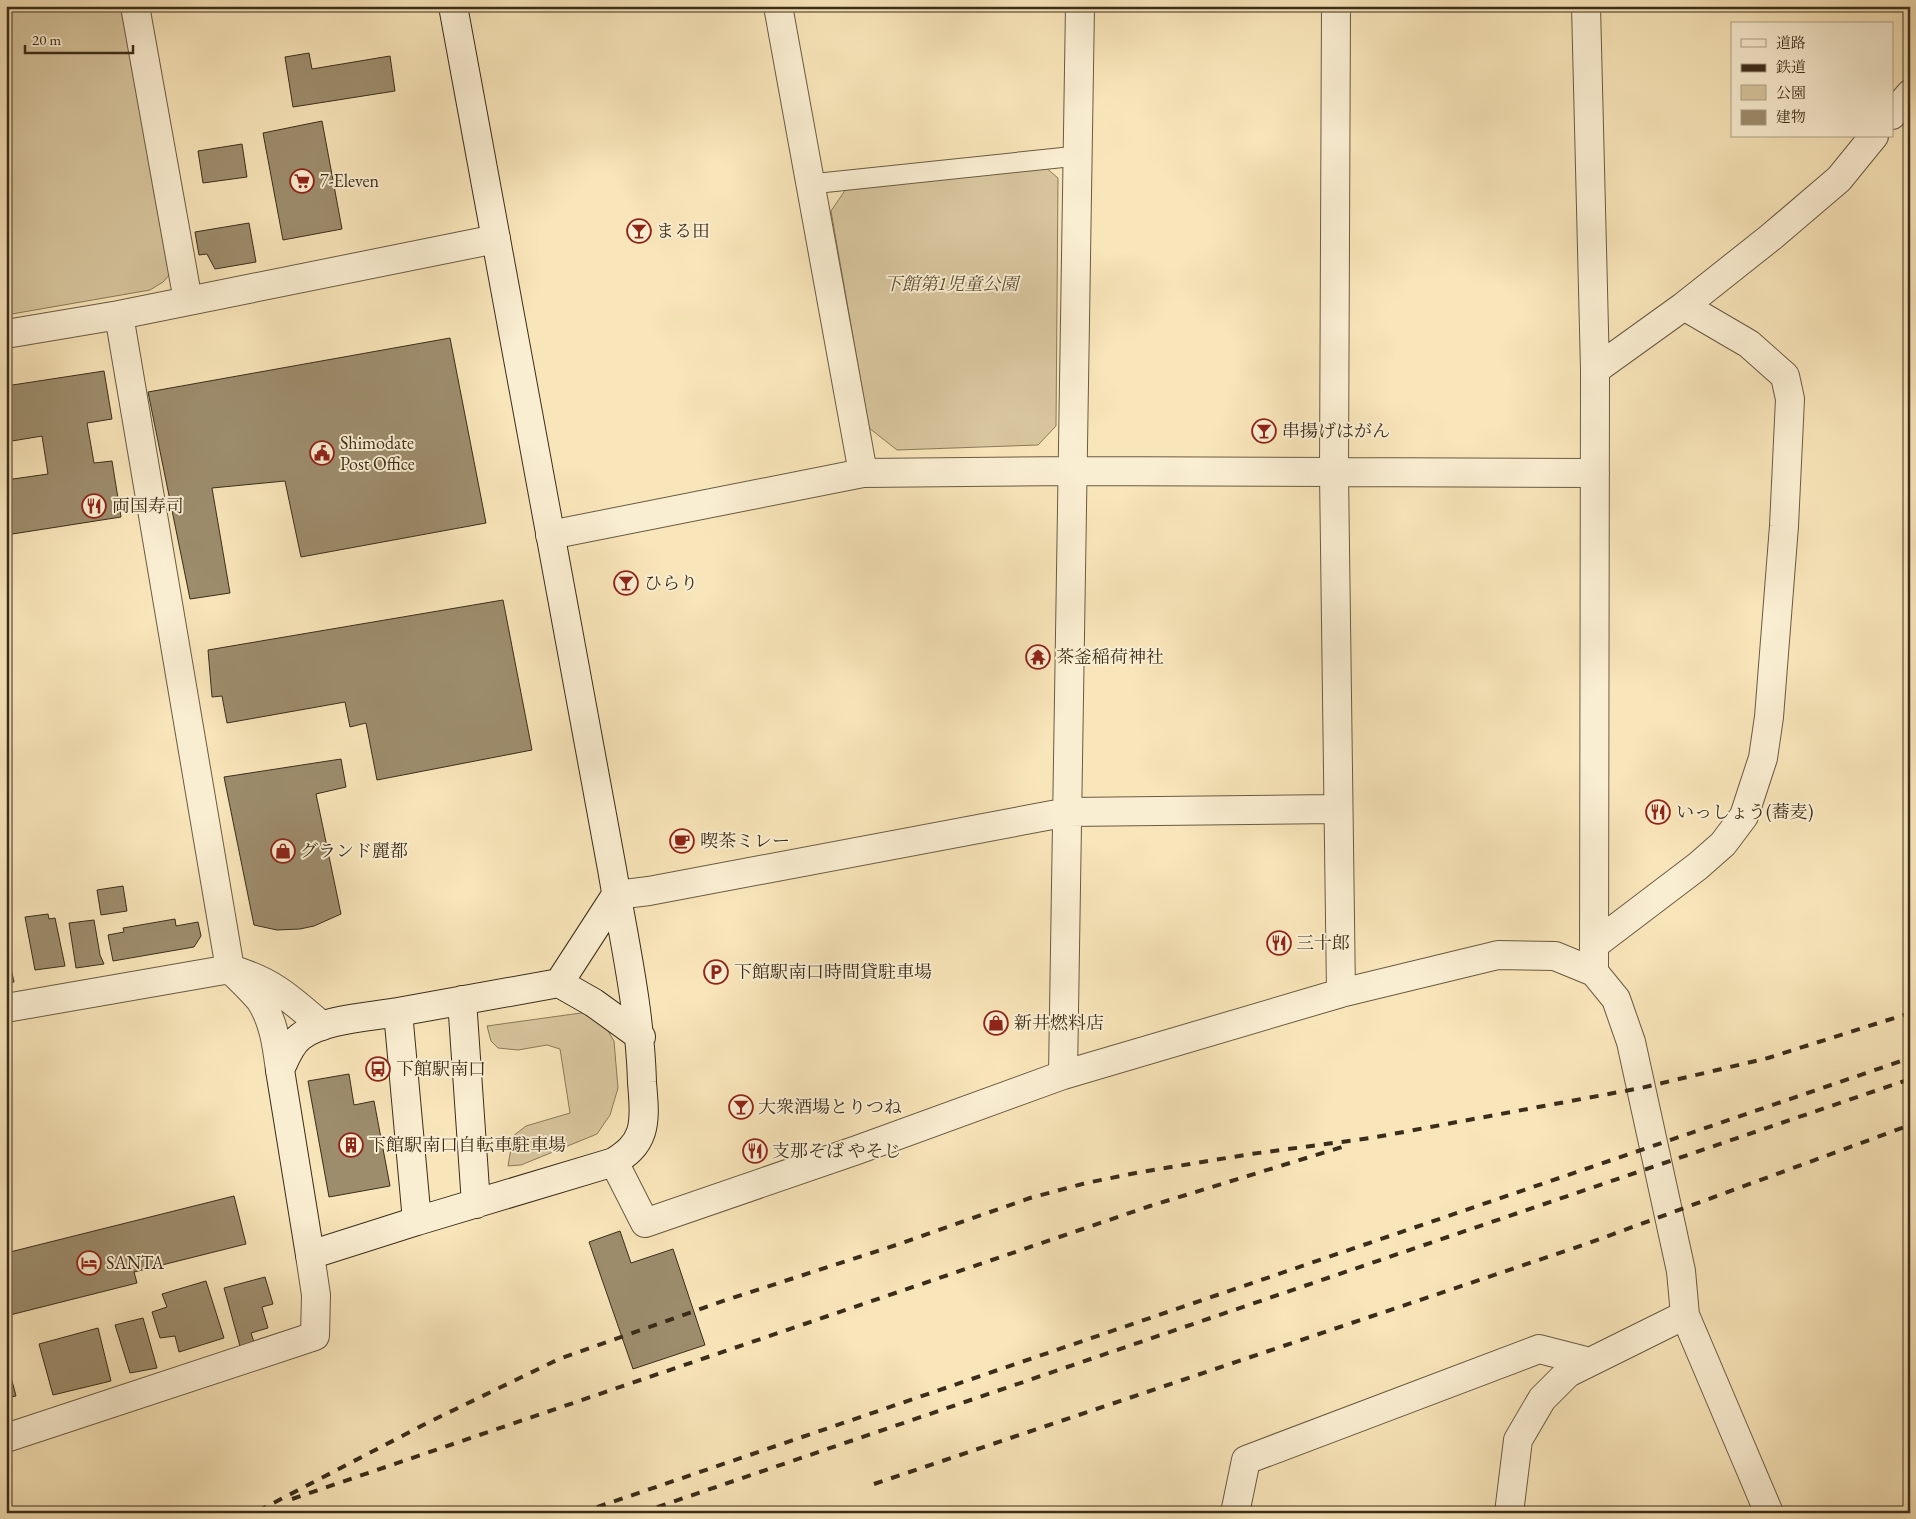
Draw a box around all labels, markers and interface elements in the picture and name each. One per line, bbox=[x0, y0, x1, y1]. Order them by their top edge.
scale bar bbox=[25, 22, 132, 54]
legend bbox=[1731, 22, 1894, 138]
text: 20 m bbox=[32, 30, 61, 49]
text: 道路 bbox=[1776, 33, 1806, 52]
text: 鉄道 bbox=[1776, 57, 1806, 76]
text: 公園 bbox=[1776, 83, 1806, 102]
text: 建物 bbox=[1776, 107, 1806, 126]
supermarket icon: 7-Eleven bbox=[289, 168, 315, 194]
place label: 7-Eleven bbox=[320, 169, 380, 192]
bar icon: まる田 bbox=[626, 218, 652, 244]
place label: まる田 bbox=[656, 219, 710, 242]
park label: 下館第1児童公園 bbox=[884, 272, 1021, 295]
bar icon: 串揚げはがん bbox=[1251, 418, 1277, 444]
place label: 串揚げはがん bbox=[1282, 419, 1390, 442]
place label: Shimodate Post Office bbox=[340, 431, 415, 475]
public building icon: Shimodate Post Office bbox=[309, 440, 335, 466]
restaurant icon: 両国寿司 bbox=[81, 493, 107, 519]
place label: 両国寿司 bbox=[112, 494, 184, 517]
bar icon: ひらり bbox=[613, 570, 639, 596]
place label: ひらり bbox=[644, 571, 698, 594]
temple icon: 茶釜稲荷神社 bbox=[1025, 644, 1051, 670]
place label: 茶釜稲荷神社 bbox=[1056, 645, 1164, 668]
restaurant icon: いっしょう(蕎麦) bbox=[1645, 799, 1671, 825]
place label: いっしょう(蕎麦) bbox=[1676, 800, 1813, 823]
cafe icon: 喫茶ミレー bbox=[669, 828, 695, 854]
place label: 喫茶ミレー bbox=[700, 829, 790, 852]
shop icon: グランド麗都 bbox=[270, 838, 296, 864]
place label: グランド麗都 bbox=[300, 839, 408, 862]
restaurant icon: 三十郎 bbox=[1266, 930, 1292, 956]
place label: 三十郎 bbox=[1296, 931, 1350, 954]
parking icon: 下館駅南口時間貸駐車場 bbox=[703, 959, 729, 985]
place label: 下館駅南口時間貸駐車場 bbox=[734, 960, 932, 983]
shop icon: 新井燃料店 bbox=[983, 1010, 1009, 1036]
place label: 新井燃料店 bbox=[1014, 1011, 1104, 1034]
bus stop icon: 下館駅南口 bbox=[365, 1056, 391, 1082]
place label: 下館駅南口 bbox=[396, 1057, 486, 1080]
bar icon: 大衆酒場とりつね bbox=[728, 1094, 754, 1120]
place label: 大衆酒場とりつね bbox=[758, 1095, 902, 1118]
building icon: 下館駅南口自転車駐車場 bbox=[338, 1132, 364, 1158]
place label: 下館駅南口自転車駐車場 bbox=[368, 1133, 566, 1156]
restaurant icon: 支那そば やそじ bbox=[742, 1138, 768, 1164]
place label: 支那そば やそじ bbox=[772, 1139, 902, 1162]
hotel icon: SANTA bbox=[76, 1250, 102, 1276]
place label: SANTA bbox=[106, 1251, 165, 1274]

